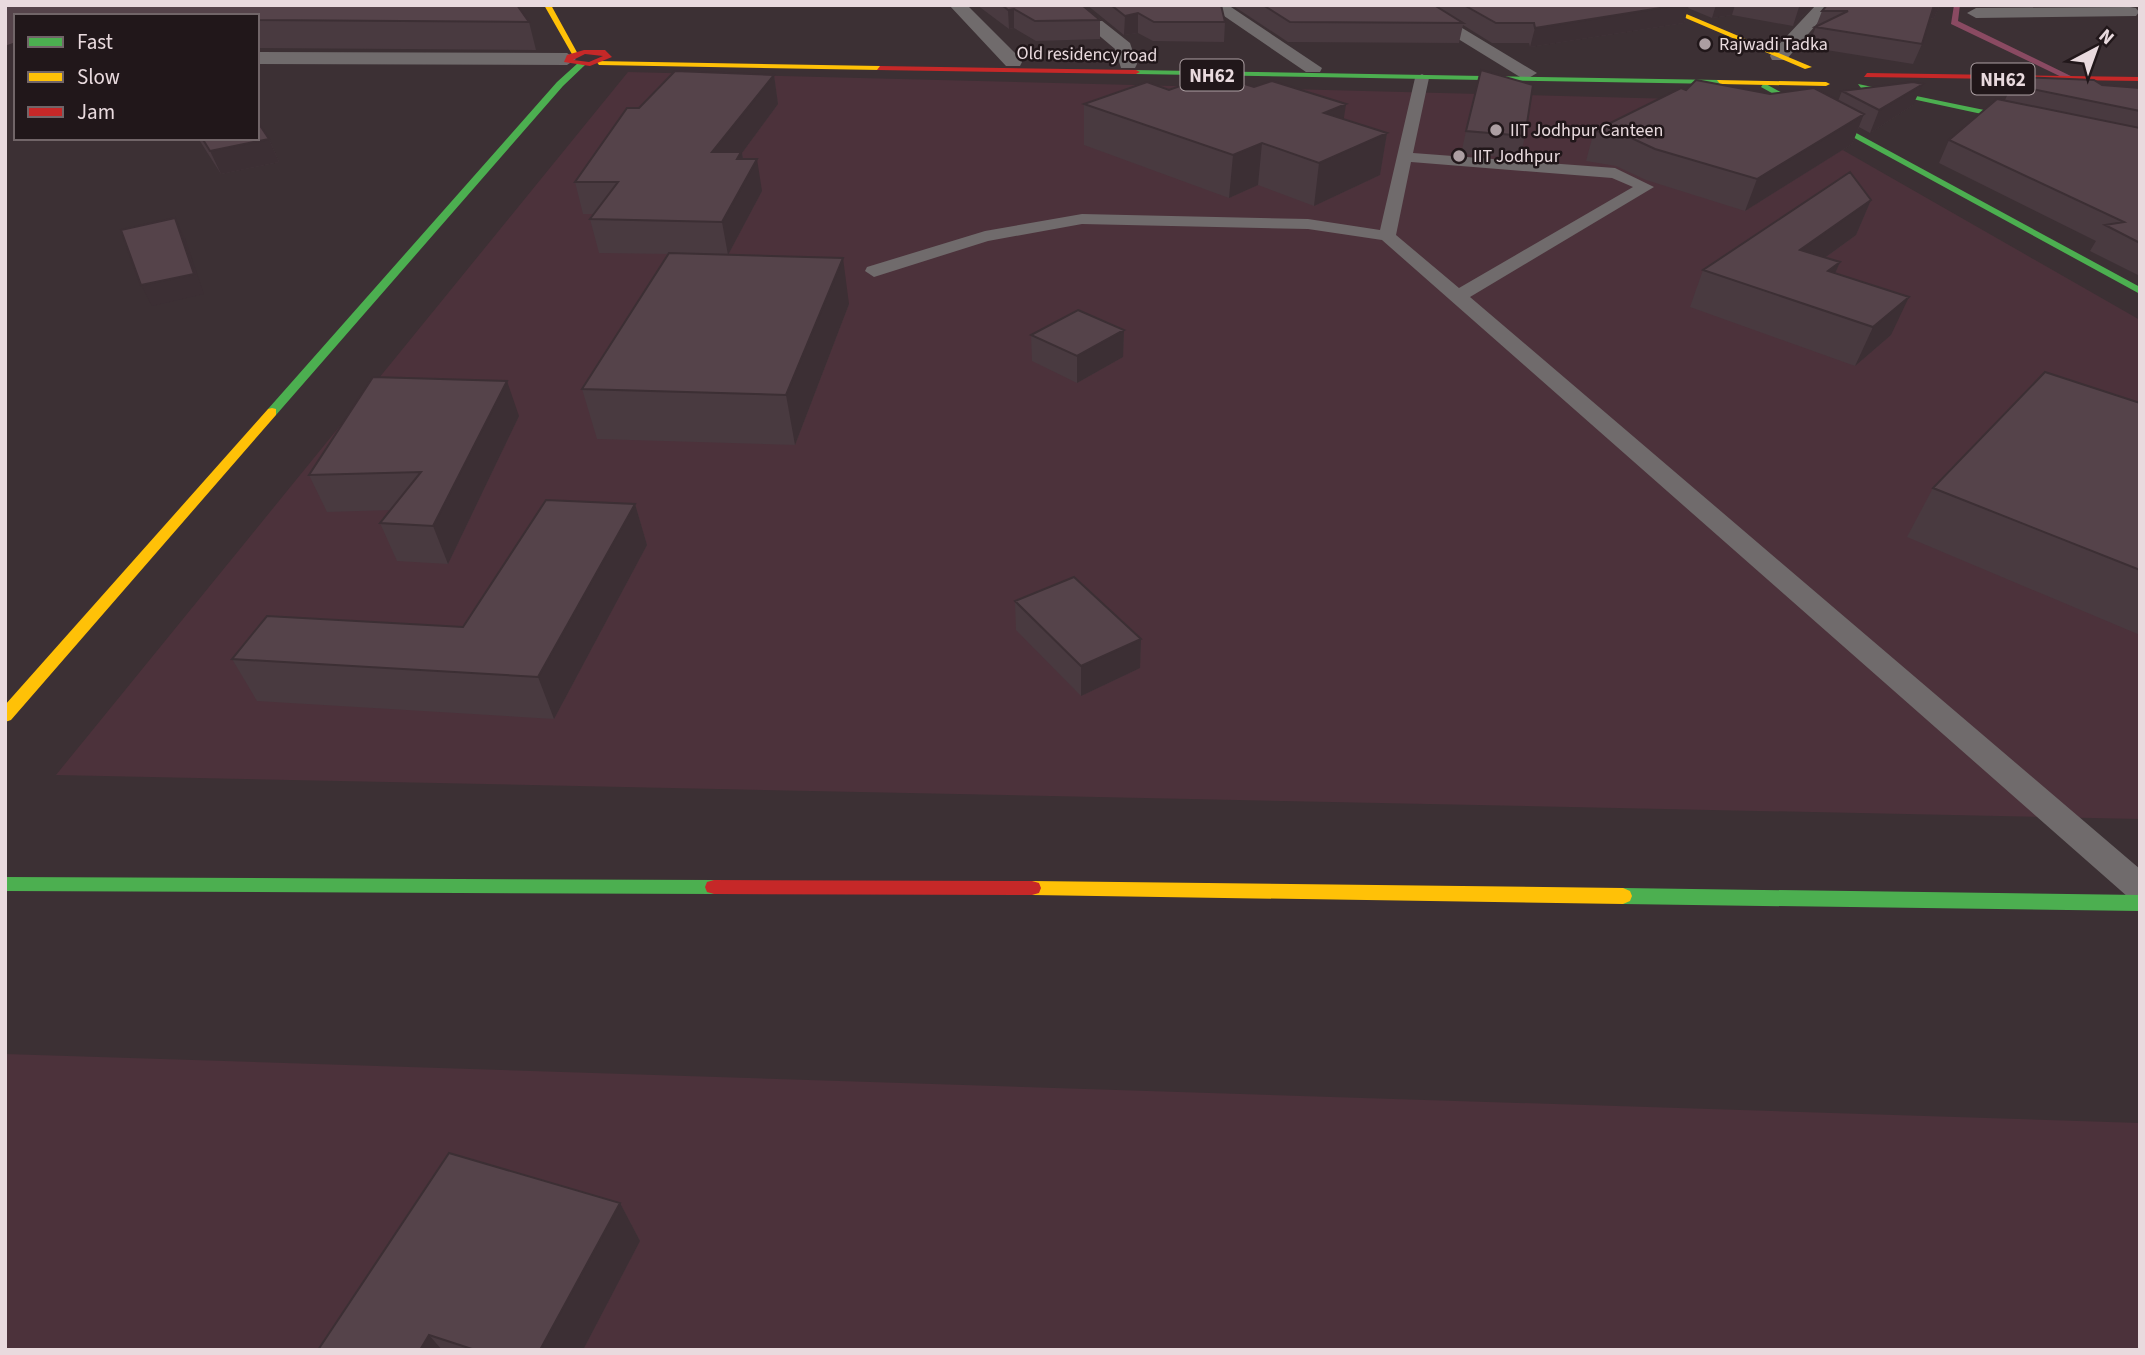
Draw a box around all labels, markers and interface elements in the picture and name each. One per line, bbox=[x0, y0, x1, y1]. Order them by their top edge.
legend bbox=[14, 14, 259, 140]
north arrow bbox=[2061, 14, 2131, 84]
text: N bbox=[2093, 23, 2120, 52]
text: Fast bbox=[77, 27, 113, 57]
place label: Rajwadi Tadka bbox=[1719, 32, 1828, 57]
marker: Rajwadi Tadka bbox=[1697, 36, 1713, 52]
street label: Old residency road bbox=[1016, 41, 1158, 68]
road number: NH62 bbox=[1180, 60, 1244, 90]
text: Slow bbox=[77, 62, 120, 92]
road number: NH62 bbox=[1972, 64, 2035, 94]
text: Jam bbox=[77, 97, 115, 127]
place label: IIT Jodhpur Canteen bbox=[1510, 118, 1663, 143]
marker: IIT Jodhpur Canteen bbox=[1488, 122, 1504, 138]
place label: IIT Jodhpur bbox=[1473, 144, 1561, 169]
marker: IIT Jodhpur bbox=[1451, 148, 1467, 164]

